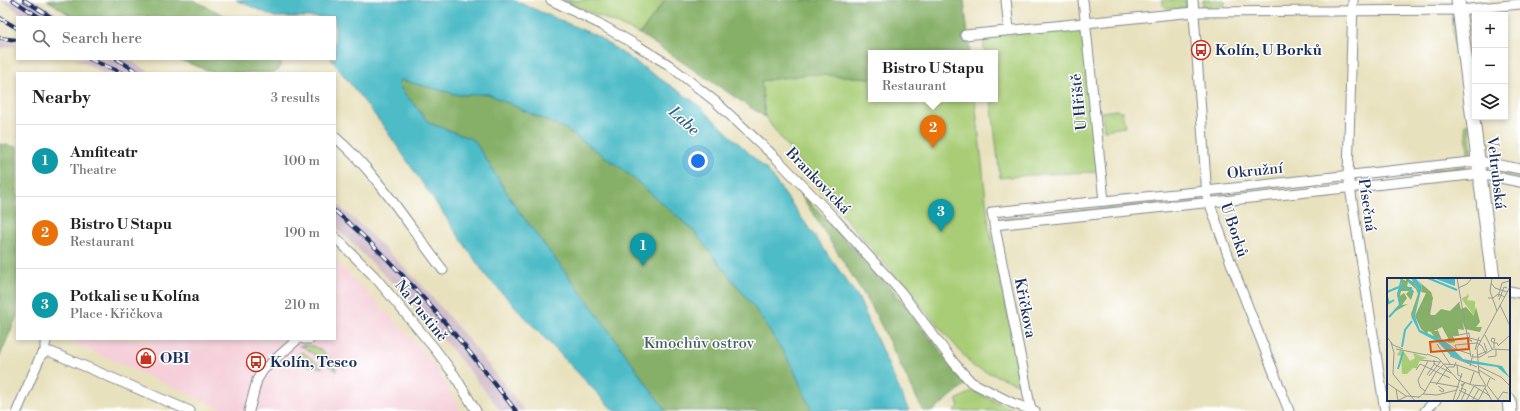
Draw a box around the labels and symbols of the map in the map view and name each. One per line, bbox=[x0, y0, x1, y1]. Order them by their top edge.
bus stop icon: Kolín, U Borků bbox=[1190, 39, 1212, 61]
place label: Kolín, U Borků bbox=[1215, 41, 1323, 60]
street label: U Hřiště bbox=[1067, 72, 1091, 132]
water label: Labe bbox=[664, 101, 704, 140]
pin: 2 bbox=[920, 115, 946, 148]
street label: Veltrubská bbox=[1482, 134, 1510, 211]
street label: Brankovická bbox=[781, 143, 855, 219]
your location bbox=[688, 151, 708, 171]
street label: Okružní bbox=[1226, 159, 1285, 183]
street label: Písečná bbox=[1354, 177, 1380, 233]
pin: 3 bbox=[928, 199, 954, 232]
street label: U Borků bbox=[1216, 200, 1252, 260]
pin: 1 bbox=[630, 233, 656, 266]
street label: Na Pustině bbox=[390, 276, 452, 346]
street label: Křičkova bbox=[1010, 276, 1040, 340]
inset map bbox=[1387, 278, 1510, 401]
park label: Kmochův ostrov bbox=[644, 334, 755, 353]
shop icon: OBI bbox=[135, 347, 157, 369]
place label: OBI bbox=[160, 349, 190, 368]
bus stop icon: Kolín, Tesco bbox=[245, 351, 267, 373]
place label: Kolín, Tesco bbox=[270, 353, 357, 372]

